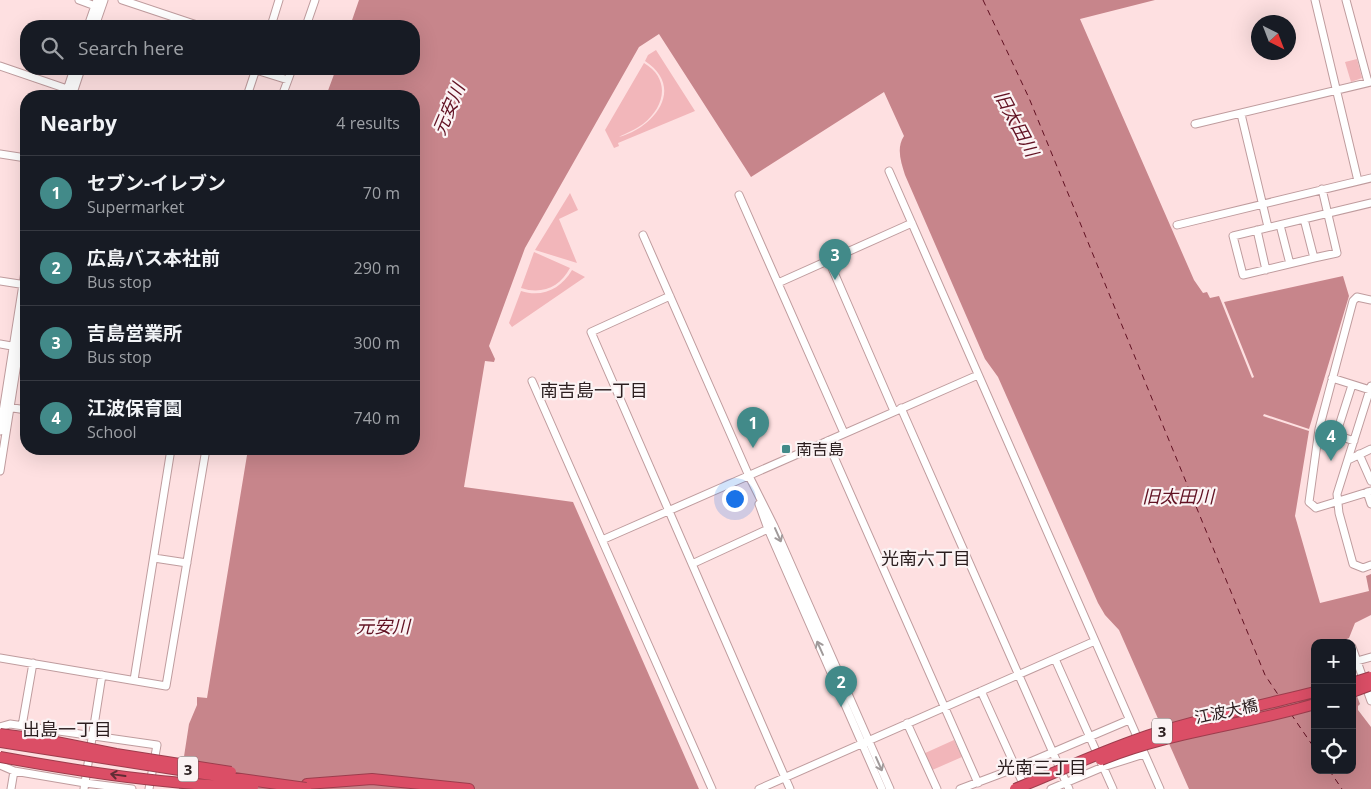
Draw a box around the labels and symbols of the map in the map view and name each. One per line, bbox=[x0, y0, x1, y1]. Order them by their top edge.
north arrow bbox=[1251, 15, 1296, 60]
water label: 元安川 bbox=[426, 78, 470, 139]
water label: 旧太田川 bbox=[990, 86, 1045, 162]
pin: 3 bbox=[819, 239, 851, 280]
district label: 南吉島一丁目 bbox=[540, 378, 648, 402]
pin: 1 bbox=[737, 407, 769, 448]
pin: 4 bbox=[1315, 420, 1347, 461]
place label: 南吉島 bbox=[796, 438, 844, 460]
marker: 南吉島 bbox=[780, 443, 792, 455]
water label: 旧太田川 bbox=[1142, 484, 1216, 508]
your location bbox=[722, 486, 748, 512]
one-way arrow bbox=[774, 527, 784, 542]
district label: 光南六丁目 bbox=[881, 546, 971, 570]
water label: 元安川 bbox=[356, 614, 412, 638]
one-way arrow bbox=[815, 641, 825, 656]
pin: 2 bbox=[825, 666, 857, 707]
street label: 江波大橋 bbox=[1192, 694, 1260, 728]
district label: 出島一丁目 bbox=[22, 717, 112, 741]
road number: 3 bbox=[1152, 718, 1172, 744]
district label: 光南三丁目 bbox=[997, 755, 1087, 779]
road number: 3 bbox=[178, 756, 198, 782]
one-way arrow bbox=[875, 756, 885, 771]
one-way arrow bbox=[110, 770, 126, 780]

